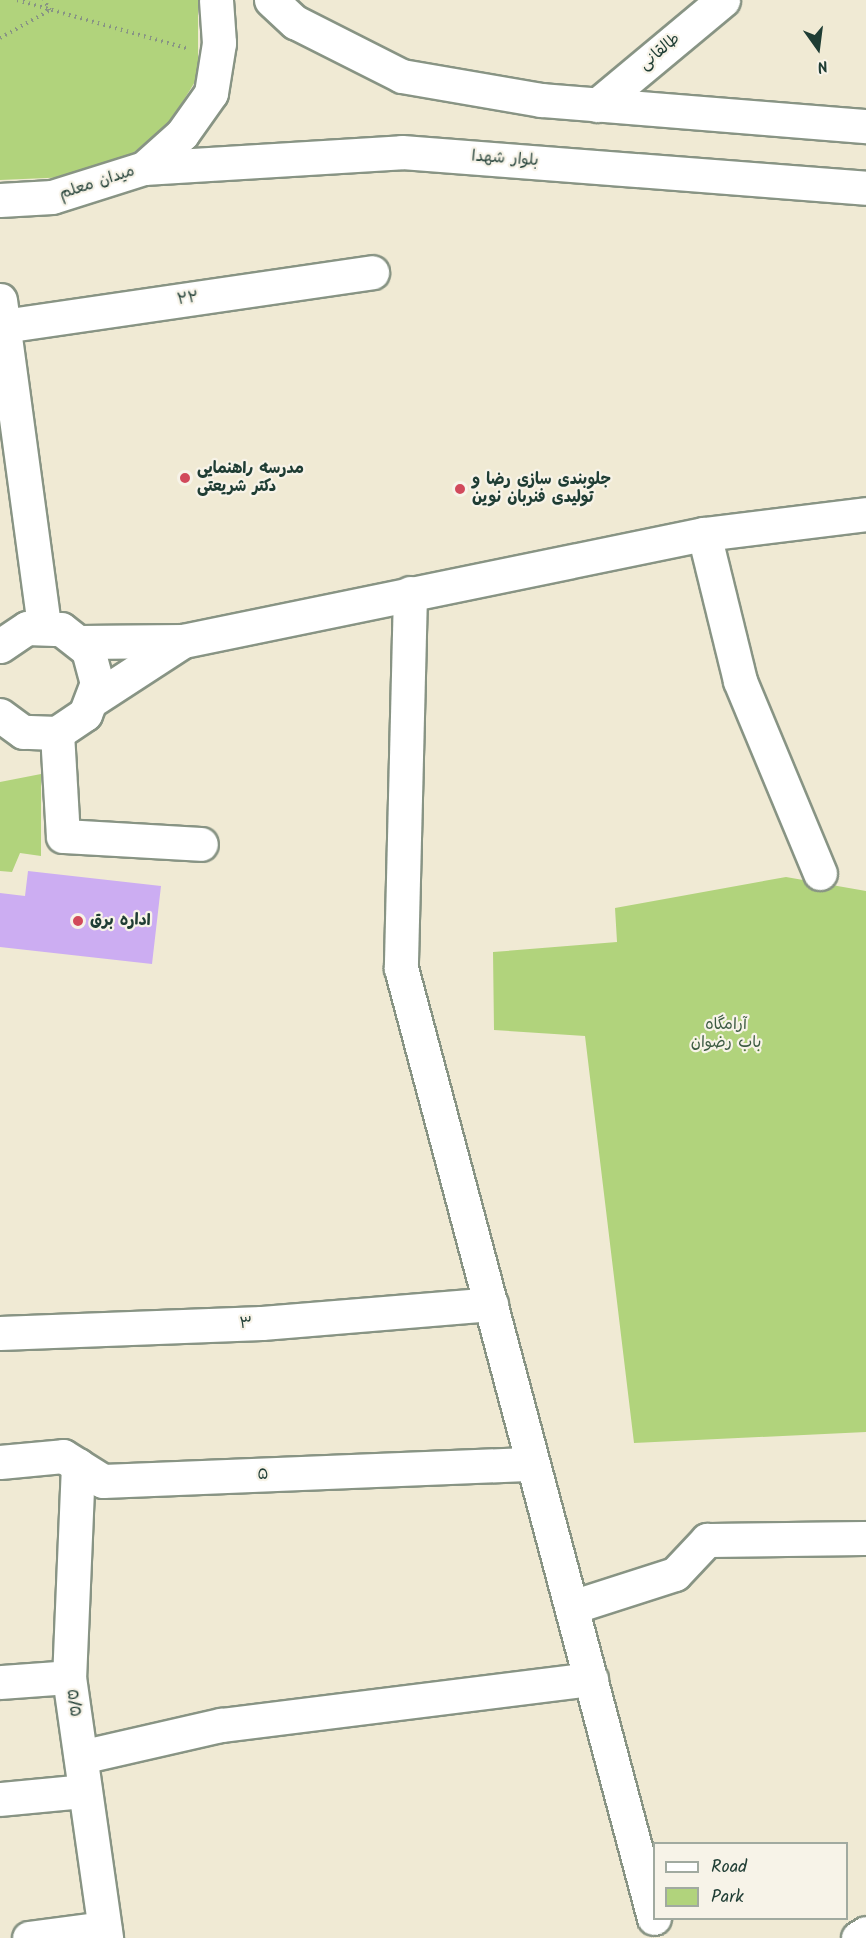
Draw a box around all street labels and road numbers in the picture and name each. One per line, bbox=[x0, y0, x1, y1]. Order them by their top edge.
street label: طالقانی bbox=[636, 29, 684, 75]
street label: بلوار شهدا bbox=[471, 147, 539, 171]
street label: میدان معلم bbox=[57, 162, 137, 204]
street label: ۲۲ bbox=[176, 288, 200, 310]
street label: ۳ bbox=[239, 1314, 253, 1334]
street label: ۵ bbox=[257, 1465, 269, 1485]
street label: ۵/۵ bbox=[62, 1688, 84, 1718]

